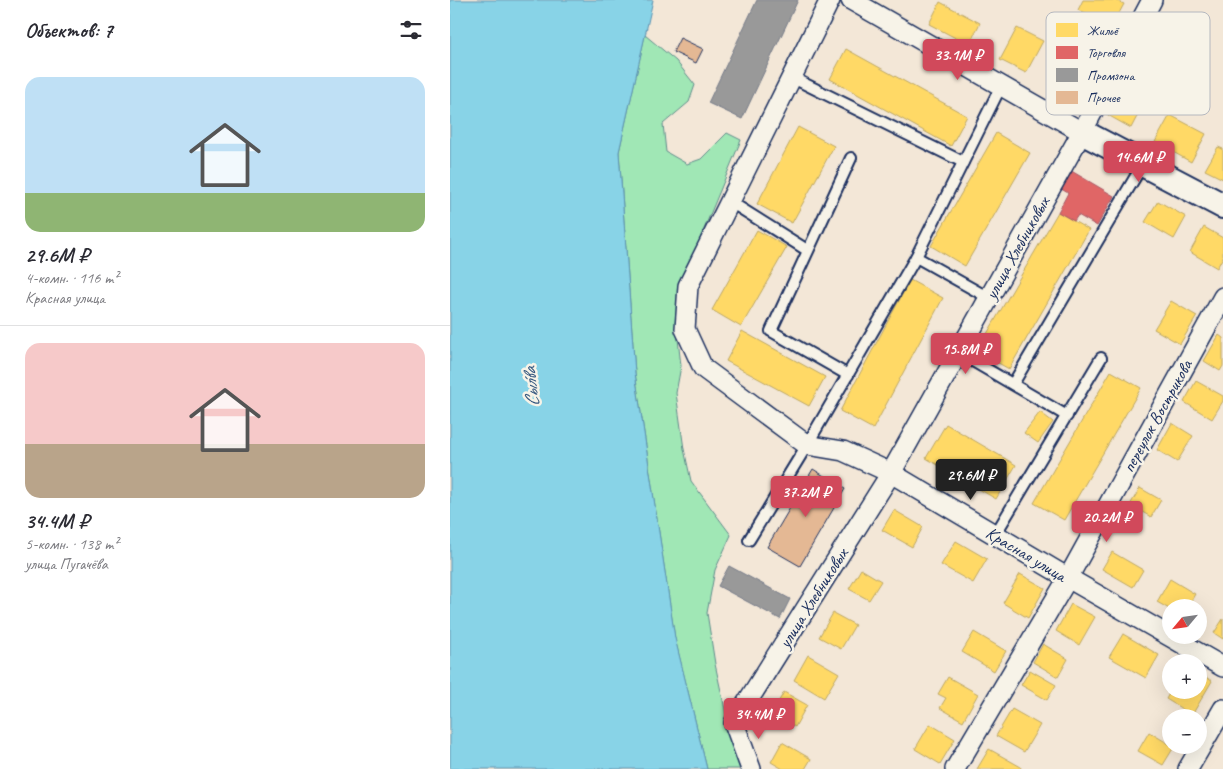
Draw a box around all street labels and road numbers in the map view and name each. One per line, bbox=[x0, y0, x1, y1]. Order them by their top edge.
street label: улица Хлебниковых bbox=[979, 191, 1055, 304]
street label: переулок Вострикова bbox=[1117, 354, 1198, 476]
street label: Красная улица bbox=[982, 521, 1072, 587]
street label: улица Хлебниковых bbox=[773, 542, 853, 653]

